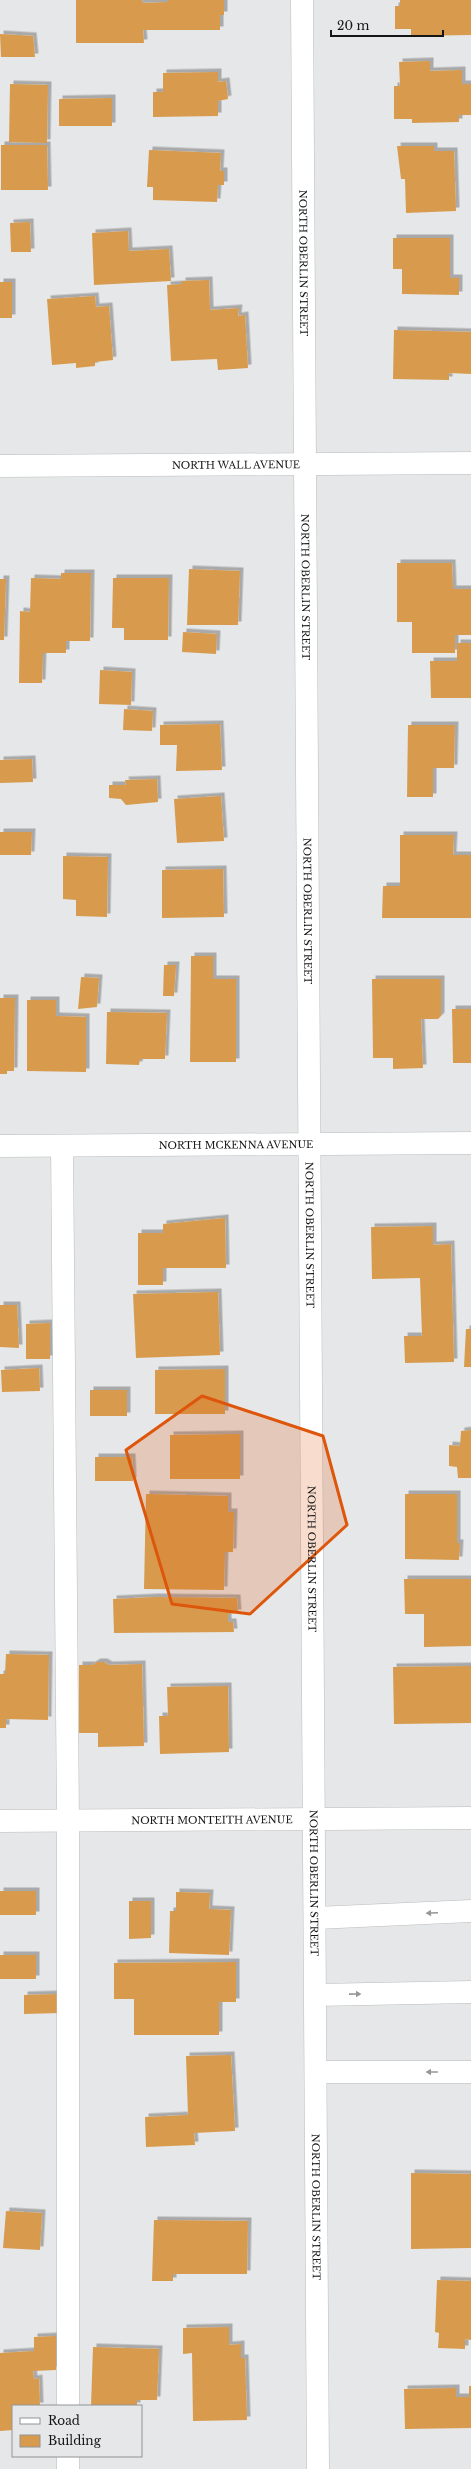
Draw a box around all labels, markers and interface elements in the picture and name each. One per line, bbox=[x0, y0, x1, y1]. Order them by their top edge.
scale bar bbox=[331, 12, 443, 38]
text: 20 m bbox=[337, 18, 369, 33]
street label: NORTH OBERLIN STREET bbox=[296, 190, 310, 336]
street label: NORTH WALL AVENUE bbox=[172, 458, 300, 472]
street label: NORTH OBERLIN STREET bbox=[298, 514, 312, 660]
street label: NORTH OBERLIN STREET bbox=[300, 838, 314, 984]
street label: NORTH MCKENNA AVENUE bbox=[159, 1138, 313, 1152]
street label: NORTH OBERLIN STREET bbox=[303, 1162, 316, 1308]
street label: NORTH OBERLIN STREET bbox=[305, 1486, 319, 1632]
street label: NORTH OBERLIN STREET bbox=[307, 1810, 321, 1956]
street label: NORTH MONTEITH AVENUE bbox=[131, 1813, 293, 1827]
one-way arrow bbox=[426, 1910, 438, 1917]
one-way arrow bbox=[349, 1991, 362, 1997]
one-way arrow bbox=[425, 2069, 438, 2075]
street label: NORTH OBERLIN STREET bbox=[309, 2134, 323, 2280]
legend bbox=[12, 2405, 142, 2457]
text: Road bbox=[48, 2413, 80, 2428]
text: Building bbox=[48, 2433, 102, 2448]

